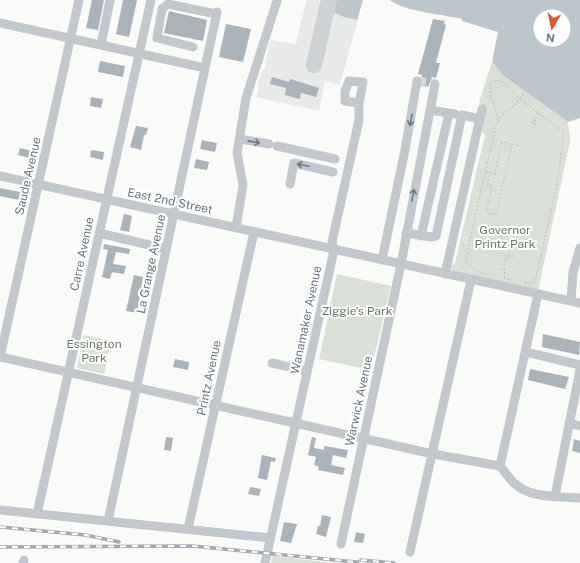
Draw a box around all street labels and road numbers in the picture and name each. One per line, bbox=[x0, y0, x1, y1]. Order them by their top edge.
street label: Saude Avenue bbox=[12, 135, 44, 216]
street label: East 2nd Street bbox=[126, 185, 214, 217]
street label: La Grange Avenue bbox=[134, 213, 168, 315]
street label: Carre Avenue bbox=[67, 216, 97, 292]
street label: Wanamaker Avenue bbox=[288, 264, 324, 375]
street label: Printz Avenue bbox=[194, 339, 224, 417]
street label: Warwick Avenue bbox=[343, 354, 375, 447]

